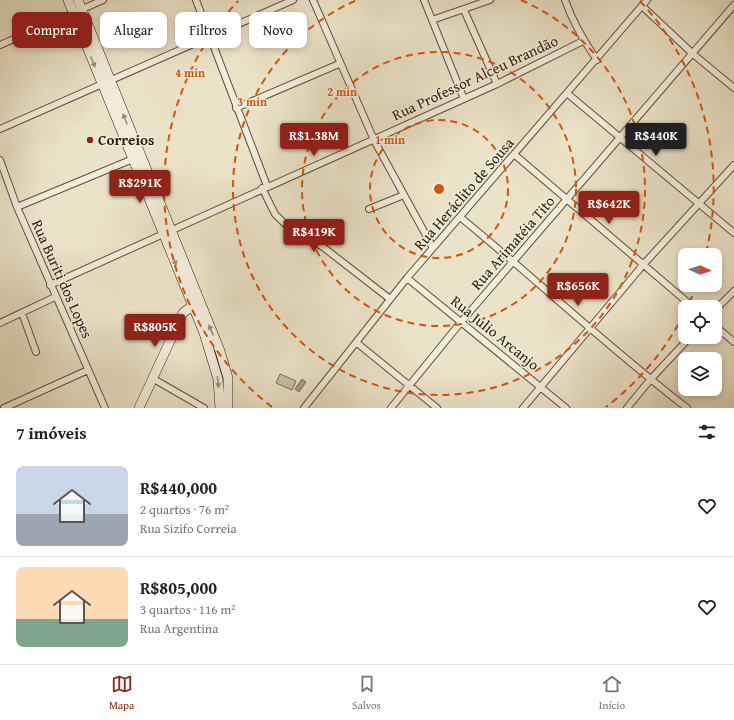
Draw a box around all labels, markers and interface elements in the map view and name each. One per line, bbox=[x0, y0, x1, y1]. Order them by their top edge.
chip: Comprar bbox=[12, 12, 92, 48]
chip: Alugar bbox=[100, 12, 167, 48]
chip: Filtros bbox=[175, 12, 241, 48]
chip: Novo bbox=[249, 12, 307, 48]
street label: Rua Professor Alceu Brandão bbox=[388, 30, 562, 125]
one-way arrow bbox=[91, 57, 97, 69]
text: 4 min bbox=[175, 64, 205, 81]
text: 2 min bbox=[327, 83, 357, 100]
text: 3 min bbox=[237, 93, 267, 110]
one-way arrow bbox=[122, 112, 128, 124]
pin: R$1.38M bbox=[277, 123, 351, 157]
pin: R$440K bbox=[623, 123, 689, 157]
text: R$1.38M bbox=[289, 126, 339, 145]
text: R$440K bbox=[634, 126, 678, 145]
place label: Correios bbox=[98, 129, 154, 150]
text: 1 min bbox=[375, 131, 405, 148]
street label: Rua Heráclito de Sousa bbox=[409, 133, 518, 255]
marker: Correios bbox=[85, 135, 95, 145]
pin: R$291K bbox=[107, 170, 173, 204]
text: R$291K bbox=[118, 173, 162, 192]
centre of rings bbox=[432, 182, 446, 196]
street label: Rua Arimatéia Tito bbox=[466, 191, 560, 294]
pin: R$642K bbox=[576, 191, 642, 225]
text: R$642K bbox=[587, 194, 631, 213]
street label: Rua Buriti dos Lopes bbox=[27, 216, 98, 342]
pin: R$419K bbox=[281, 219, 347, 253]
text: R$419K bbox=[292, 222, 336, 241]
north arrow bbox=[678, 248, 722, 292]
map controls bbox=[678, 248, 722, 396]
one-way arrow bbox=[172, 255, 178, 267]
pin: R$656K bbox=[545, 273, 611, 307]
text: R$656K bbox=[556, 276, 600, 295]
street label: Rua Julio Arcanjo bbox=[447, 290, 544, 375]
button: locate bbox=[678, 300, 722, 344]
pin: R$805K bbox=[122, 314, 188, 348]
text: R$805K bbox=[133, 317, 177, 336]
one-way arrow bbox=[208, 324, 214, 335]
button: layers bbox=[678, 352, 722, 396]
one-way arrow bbox=[215, 376, 221, 388]
text: 7 imóveis bbox=[16, 420, 87, 445]
icon: filters bbox=[696, 421, 718, 443]
text: R$440,000 bbox=[140, 475, 217, 500]
icon: home bbox=[48, 482, 96, 530]
icon: heart bbox=[696, 495, 718, 517]
text: 2 quartos · 76 m² bbox=[140, 500, 229, 519]
text: Rua Sizifo Correia bbox=[140, 519, 237, 538]
text: R$805,000 bbox=[140, 575, 217, 600]
icon: home bbox=[48, 583, 96, 631]
icon: heart bbox=[696, 596, 718, 618]
text: 3 quartos · 116 m² bbox=[140, 600, 235, 619]
text: Rua Argentina bbox=[140, 619, 218, 638]
tab: Mapa bbox=[109, 673, 134, 713]
tab: Salvos bbox=[352, 673, 381, 713]
tab: Início bbox=[599, 673, 625, 713]

